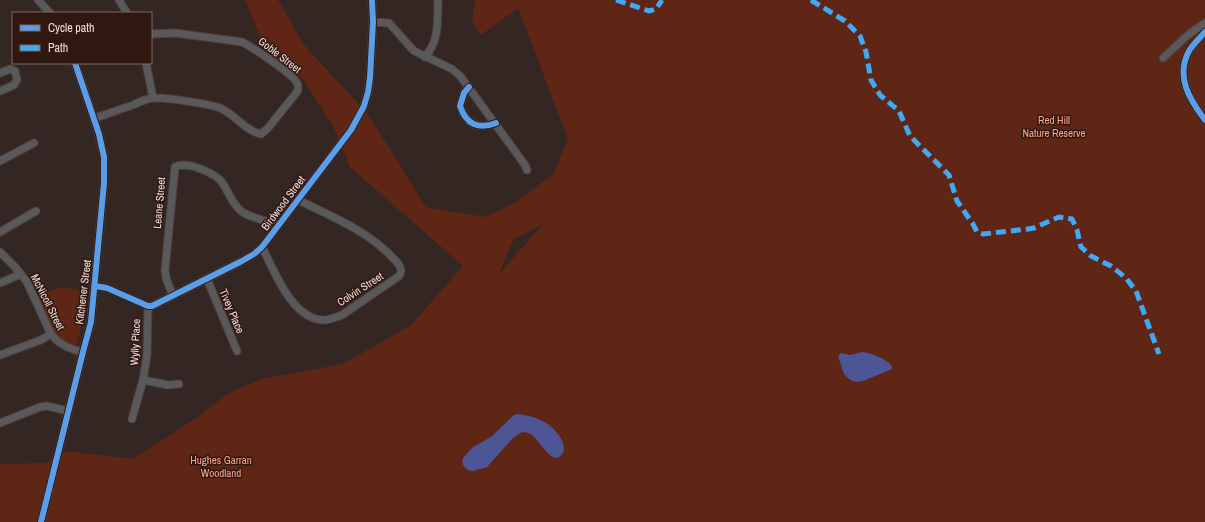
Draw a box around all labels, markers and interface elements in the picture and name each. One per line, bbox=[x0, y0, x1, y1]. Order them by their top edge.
legend bbox=[12, 12, 152, 64]
text: Cycle path bbox=[48, 20, 95, 36]
street label: Goble Street bbox=[256, 34, 305, 76]
text: Path bbox=[48, 40, 68, 56]
park label: Red Hill Nature Reserve bbox=[1022, 113, 1086, 140]
street label: Birdwood Street bbox=[258, 173, 308, 233]
street label: Leane Street bbox=[150, 176, 168, 229]
street label: Kitchener Street bbox=[72, 258, 94, 325]
street label: Colvin Street bbox=[334, 269, 386, 309]
street label: McNicoll Street bbox=[28, 272, 68, 333]
street label: Tivey Place bbox=[216, 287, 248, 335]
street label: Wylly Place bbox=[127, 318, 143, 366]
park label: Hughes Garran Woodland bbox=[190, 453, 252, 480]

